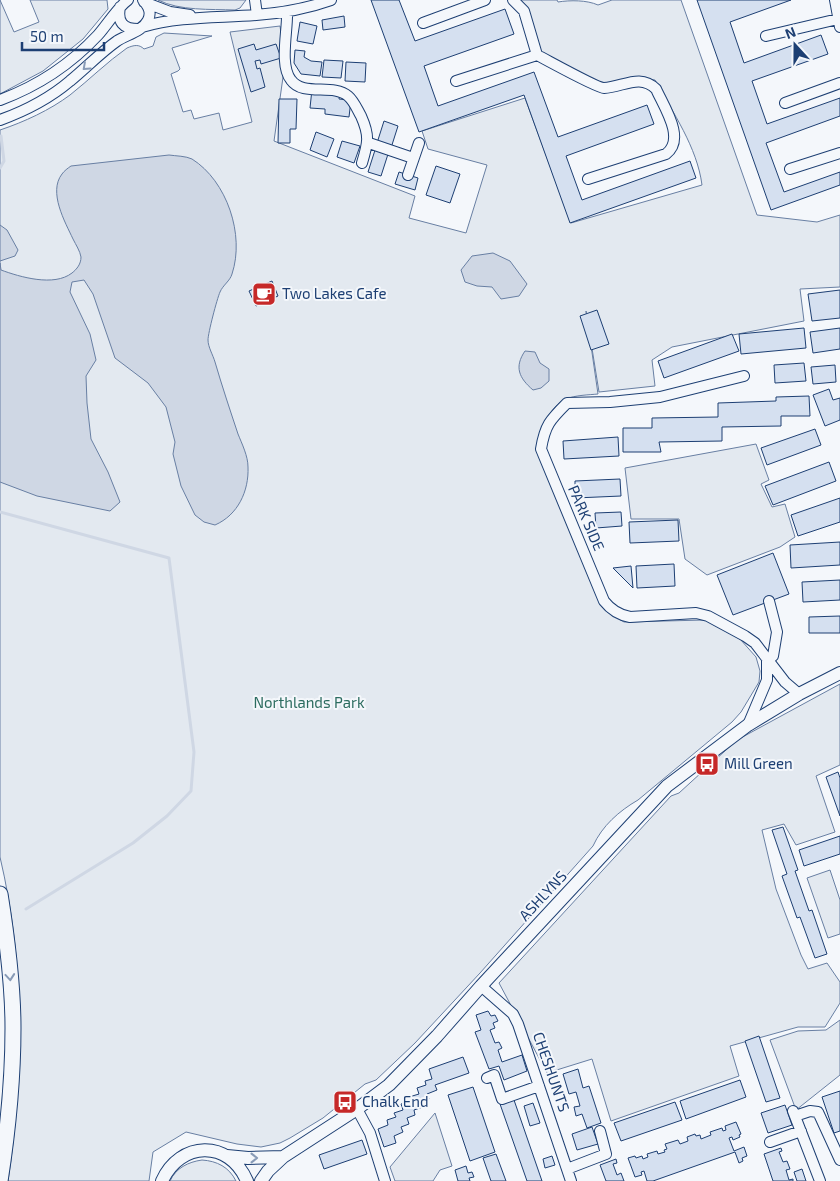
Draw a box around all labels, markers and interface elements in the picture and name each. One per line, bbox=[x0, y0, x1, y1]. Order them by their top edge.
scale bar bbox=[22, 20, 105, 52]
north arrow bbox=[770, 20, 820, 70]
text: N bbox=[782, 23, 798, 42]
text: 50 m bbox=[30, 27, 64, 45]
one-way arrow bbox=[82, 61, 91, 70]
cafe icon: Two Lakes Cafe bbox=[251, 281, 277, 307]
place label: Two Lakes Cafe bbox=[282, 284, 387, 302]
street label: PARK SIDE bbox=[565, 482, 609, 553]
park label: Northlands Park bbox=[253, 693, 365, 711]
bus stop icon: Mill Green bbox=[694, 751, 720, 777]
place label: Mill Green bbox=[724, 754, 793, 772]
street label: ASHLYNS bbox=[515, 867, 570, 924]
one-way arrow bbox=[5, 974, 16, 982]
street label: CHESHUNTS bbox=[530, 1029, 574, 1114]
bus stop icon: Chalk End bbox=[332, 1089, 358, 1115]
place label: Chalk End bbox=[362, 1092, 429, 1110]
one-way arrow bbox=[250, 1153, 258, 1163]

